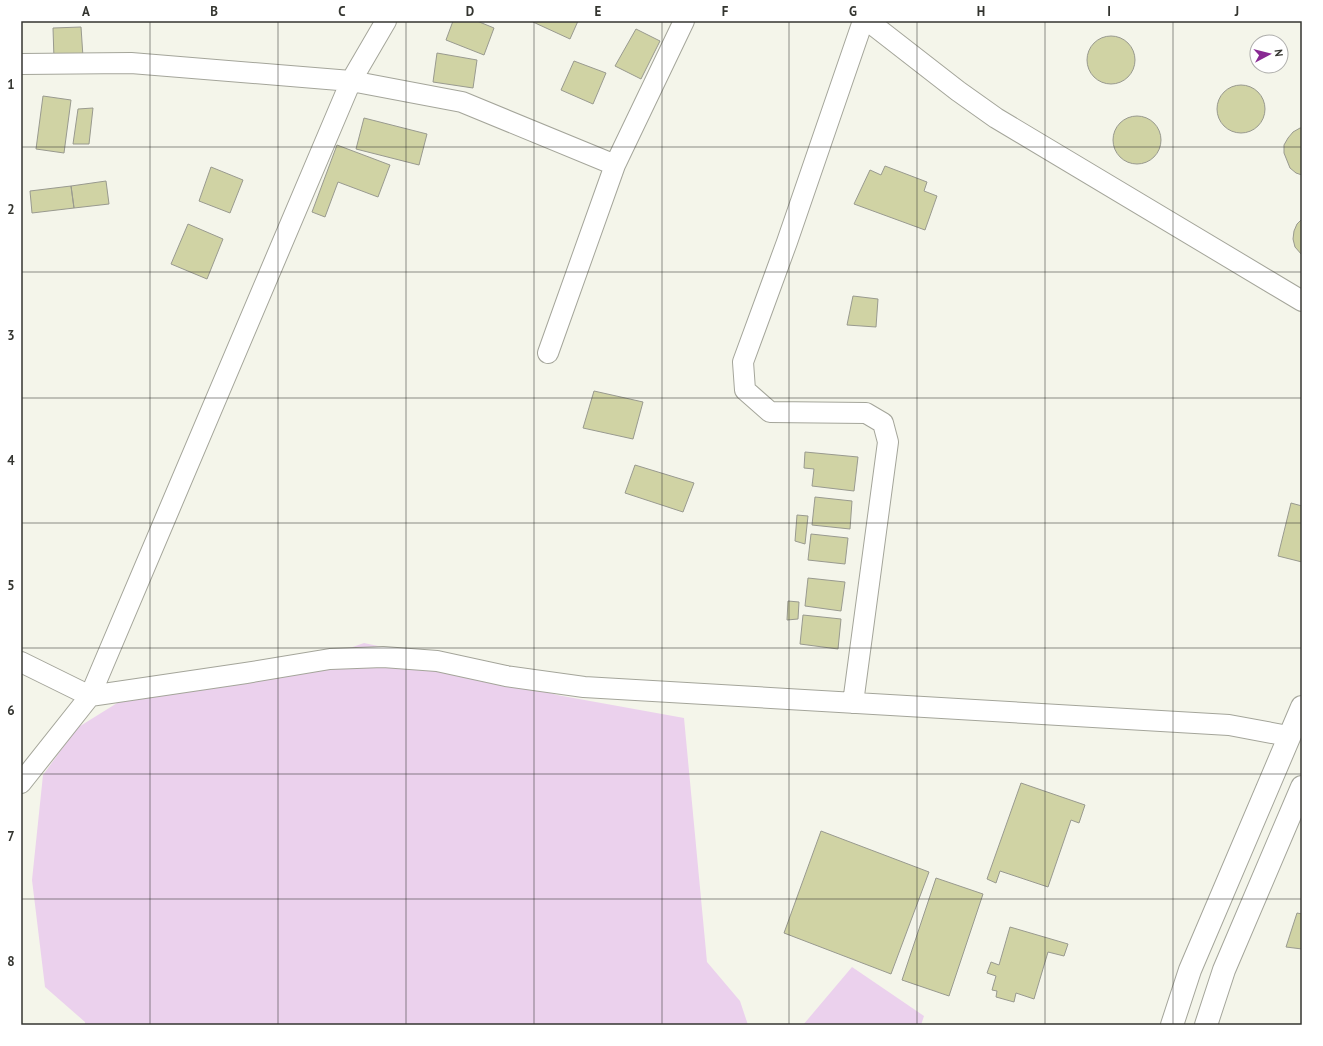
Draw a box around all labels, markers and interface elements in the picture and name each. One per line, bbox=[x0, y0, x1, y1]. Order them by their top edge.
text: A bbox=[82, 3, 90, 20]
text: B bbox=[210, 3, 218, 20]
text: C bbox=[338, 3, 346, 20]
text: D bbox=[466, 3, 474, 20]
text: E bbox=[595, 3, 602, 20]
text: F bbox=[722, 3, 729, 20]
text: G bbox=[849, 3, 857, 20]
text: H bbox=[977, 3, 985, 20]
text: I bbox=[1107, 3, 1111, 20]
text: J bbox=[1234, 3, 1239, 20]
north arrow bbox=[1249, 34, 1289, 74]
text: N bbox=[1272, 48, 1286, 57]
text: 1 bbox=[7, 76, 15, 93]
text: 2 bbox=[7, 201, 15, 218]
text: 3 bbox=[7, 327, 15, 344]
text: 4 bbox=[7, 452, 15, 469]
text: 5 bbox=[7, 577, 15, 594]
text: 6 bbox=[7, 702, 15, 719]
text: 7 bbox=[7, 828, 15, 845]
text: 8 bbox=[7, 953, 15, 970]

